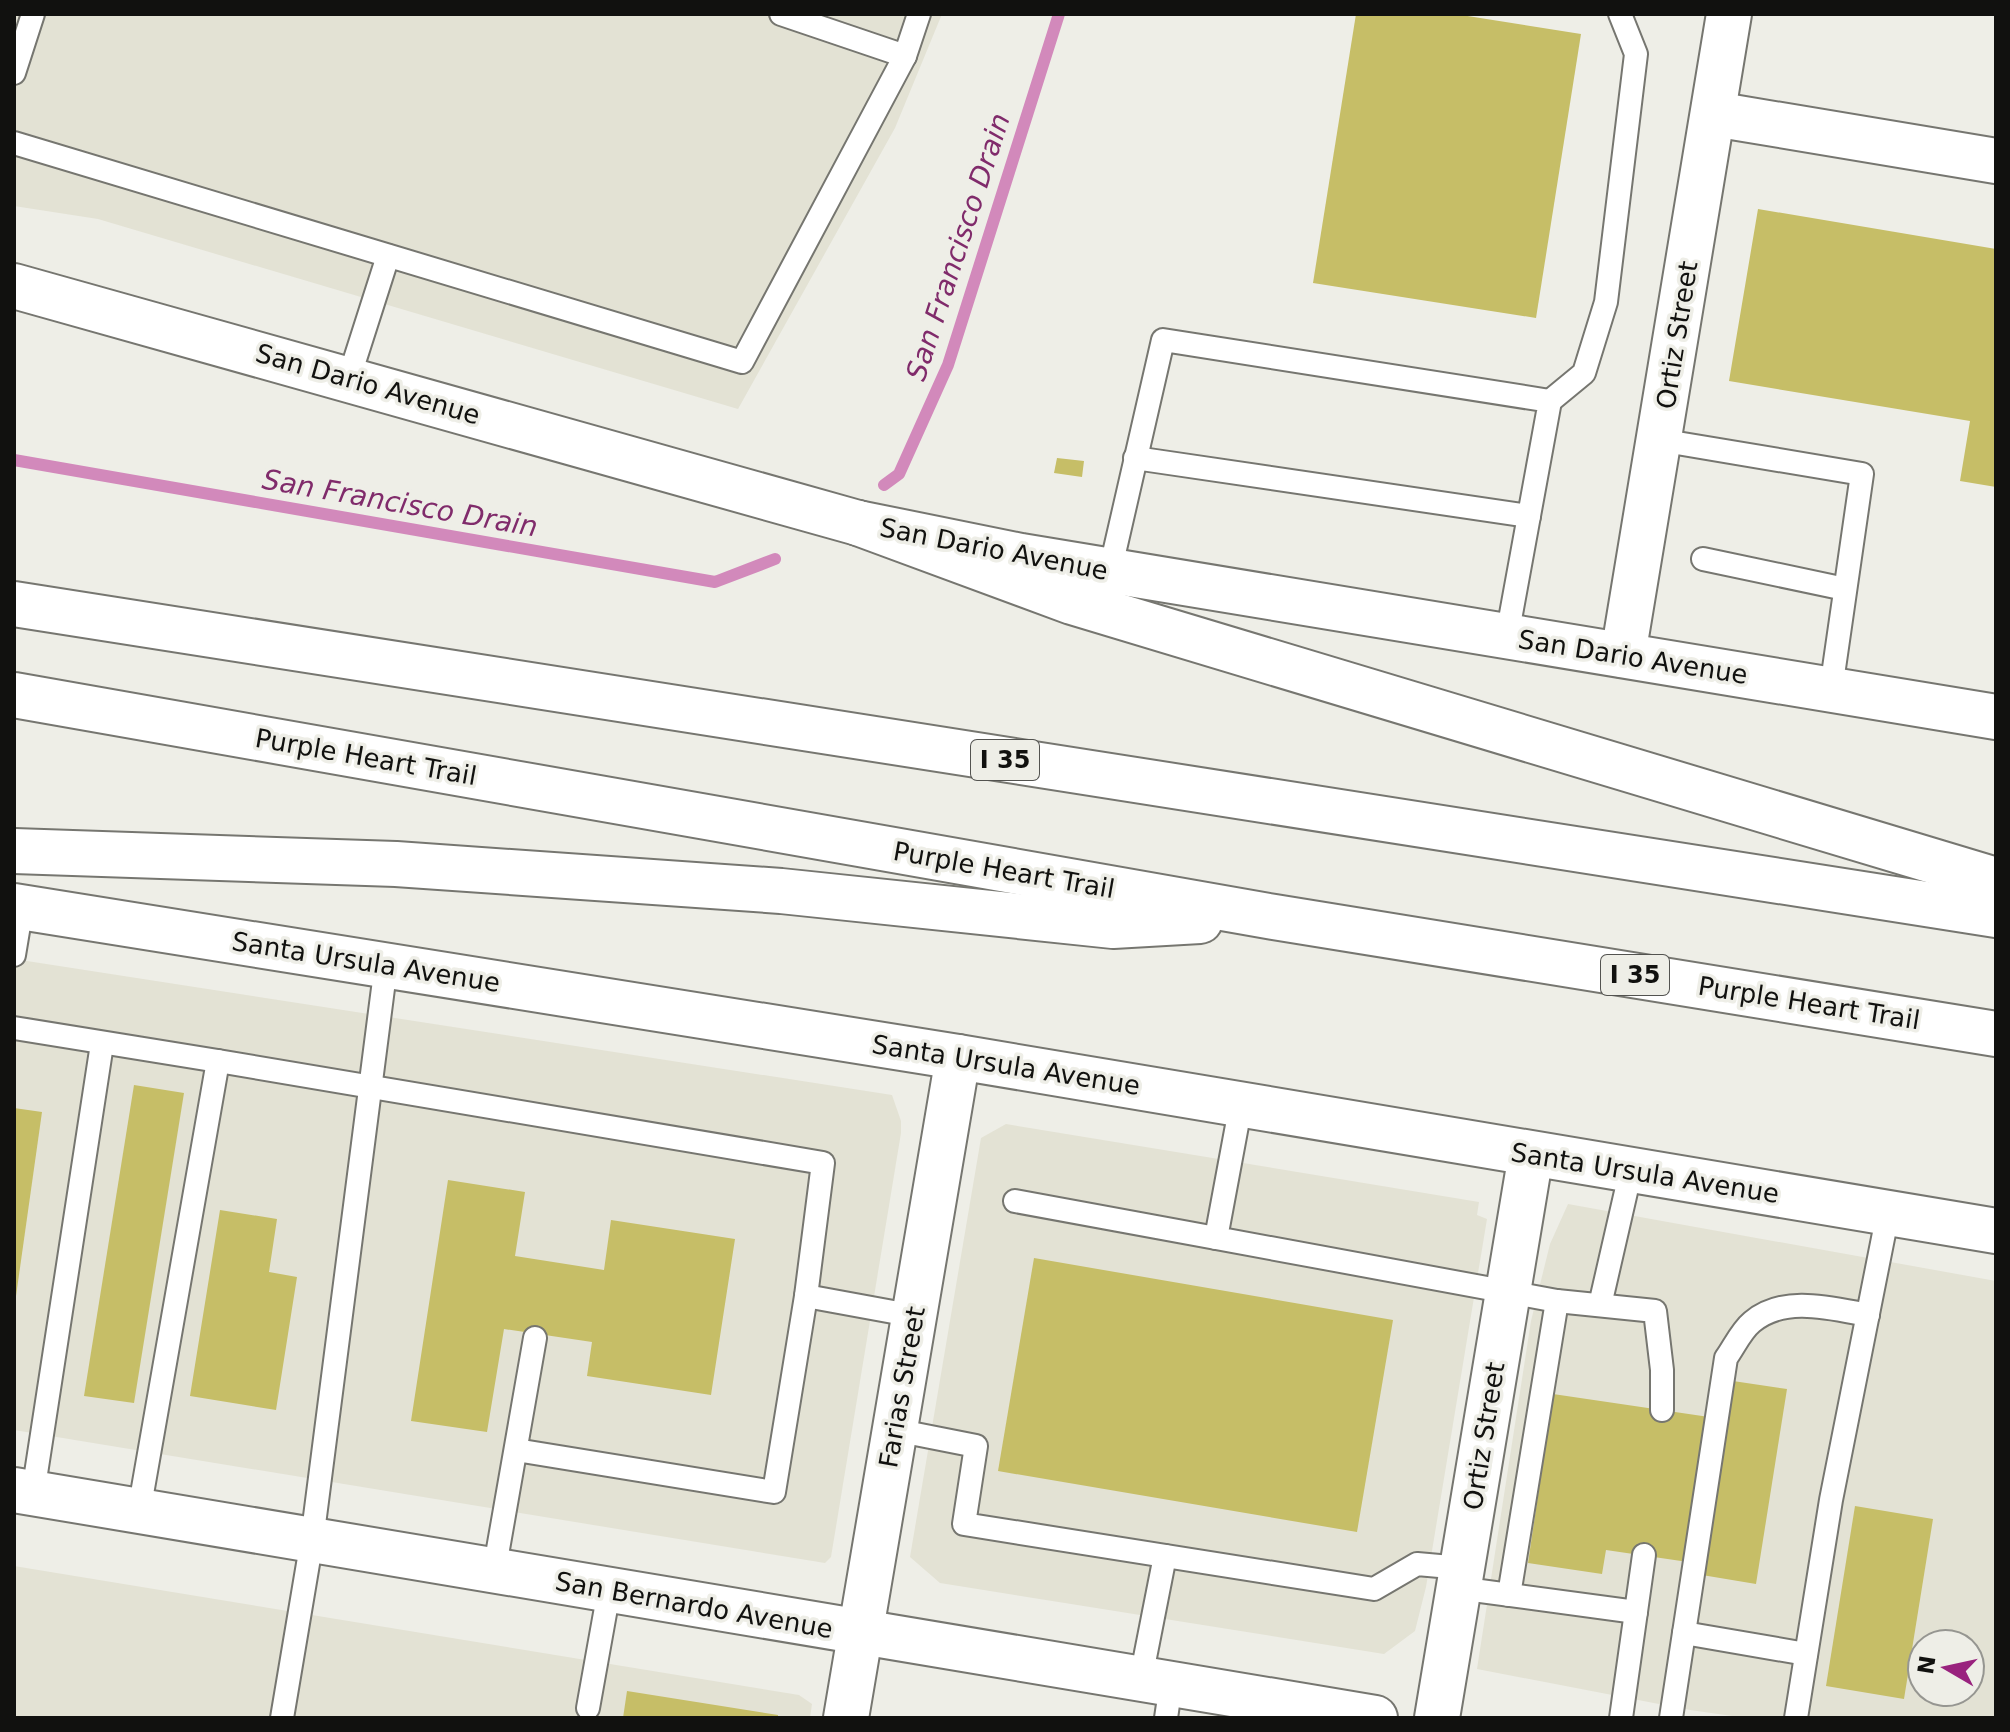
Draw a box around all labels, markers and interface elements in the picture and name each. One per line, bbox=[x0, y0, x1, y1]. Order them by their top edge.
water label: San Francisco Drain bbox=[899, 109, 1017, 385]
street label: Ortiz Street bbox=[1650, 259, 1704, 411]
street label: San Dario Avenue bbox=[252, 338, 484, 430]
water label: San Francisco Drain bbox=[260, 463, 540, 543]
street label: San Dario Avenue bbox=[877, 512, 1111, 586]
street label: San Dario Avenue bbox=[1516, 624, 1750, 690]
street label: Purple Heart Trail bbox=[253, 723, 479, 791]
road number: I 35 bbox=[971, 740, 1039, 780]
street label: Purple Heart Trail bbox=[891, 836, 1117, 904]
street label: Santa Ursula Avenue bbox=[230, 926, 502, 998]
road number: I 35 bbox=[1601, 955, 1669, 995]
street label: Purple Heart Trail bbox=[1696, 971, 1922, 1035]
street label: Santa Ursula Avenue bbox=[870, 1029, 1142, 1101]
street label: Santa Ursula Avenue bbox=[1509, 1137, 1781, 1209]
street label: Farias Street bbox=[873, 1304, 931, 1470]
street label: Ortiz Street bbox=[1457, 1360, 1511, 1512]
street label: San Bernardo Avenue bbox=[553, 1566, 835, 1644]
north arrow bbox=[1906, 1628, 1986, 1708]
text: N bbox=[1913, 1654, 1941, 1676]

